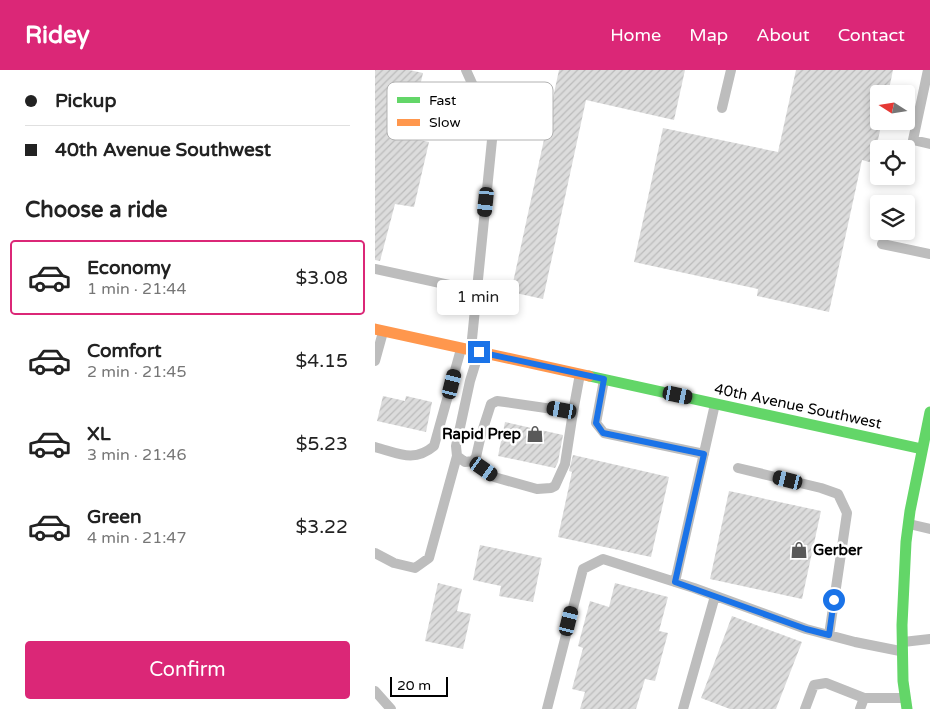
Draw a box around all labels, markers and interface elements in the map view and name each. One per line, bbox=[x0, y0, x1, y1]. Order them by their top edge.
text: Ridey bbox=[25, 21, 90, 50]
text: Home bbox=[610, 24, 661, 46]
text: Map bbox=[689, 24, 728, 46]
text: About bbox=[756, 24, 810, 46]
text: Contact bbox=[838, 24, 905, 46]
legend bbox=[387, 82, 553, 140]
north arrow bbox=[870, 85, 915, 130]
map controls bbox=[870, 85, 915, 240]
text: Pickup bbox=[55, 90, 116, 112]
text: Fast bbox=[429, 92, 457, 109]
text: Slow bbox=[429, 114, 461, 131]
text: 40th Avenue Southwest bbox=[55, 139, 271, 161]
button: locate bbox=[870, 140, 915, 185]
car bbox=[476, 186, 495, 218]
button: layers bbox=[870, 195, 915, 240]
text: Choose a ride bbox=[25, 197, 168, 223]
icon: car bbox=[27, 255, 72, 300]
text: Economy bbox=[87, 257, 171, 279]
text: $3.08 bbox=[296, 267, 348, 289]
text: 1 min · 21:44 bbox=[87, 279, 186, 299]
callout: 1 min bbox=[438, 280, 520, 314]
text: 1 min bbox=[457, 287, 499, 307]
icon: car bbox=[27, 338, 72, 383]
text: Comfort bbox=[87, 340, 161, 362]
route end bbox=[468, 341, 490, 363]
text: $4.15 bbox=[296, 350, 348, 372]
text: 2 min · 21:45 bbox=[87, 362, 186, 382]
car bbox=[441, 368, 462, 400]
street label: 40th Avenue Southwest bbox=[713, 379, 884, 433]
car bbox=[661, 385, 694, 405]
car bbox=[545, 400, 578, 420]
icon: car bbox=[27, 421, 72, 466]
text: XL bbox=[87, 423, 111, 445]
shop icon: Rapid Prep bbox=[525, 424, 545, 444]
place label: Rapid Prep bbox=[442, 425, 522, 444]
text: $5.23 bbox=[296, 433, 348, 455]
text: 3 min · 21:46 bbox=[87, 445, 186, 465]
car bbox=[467, 454, 500, 484]
car bbox=[771, 469, 804, 491]
icon: car bbox=[27, 504, 72, 549]
text: Green bbox=[87, 506, 141, 528]
text: $3.22 bbox=[296, 516, 348, 538]
text: 4 min · 21:47 bbox=[87, 528, 186, 548]
shop icon: Gerber bbox=[789, 540, 809, 560]
place label: Gerber bbox=[813, 541, 863, 559]
route start bbox=[823, 589, 845, 611]
car bbox=[558, 605, 579, 637]
button: Confirm bbox=[25, 641, 350, 699]
scale bar bbox=[390, 674, 447, 697]
text: 20 m bbox=[397, 677, 431, 694]

